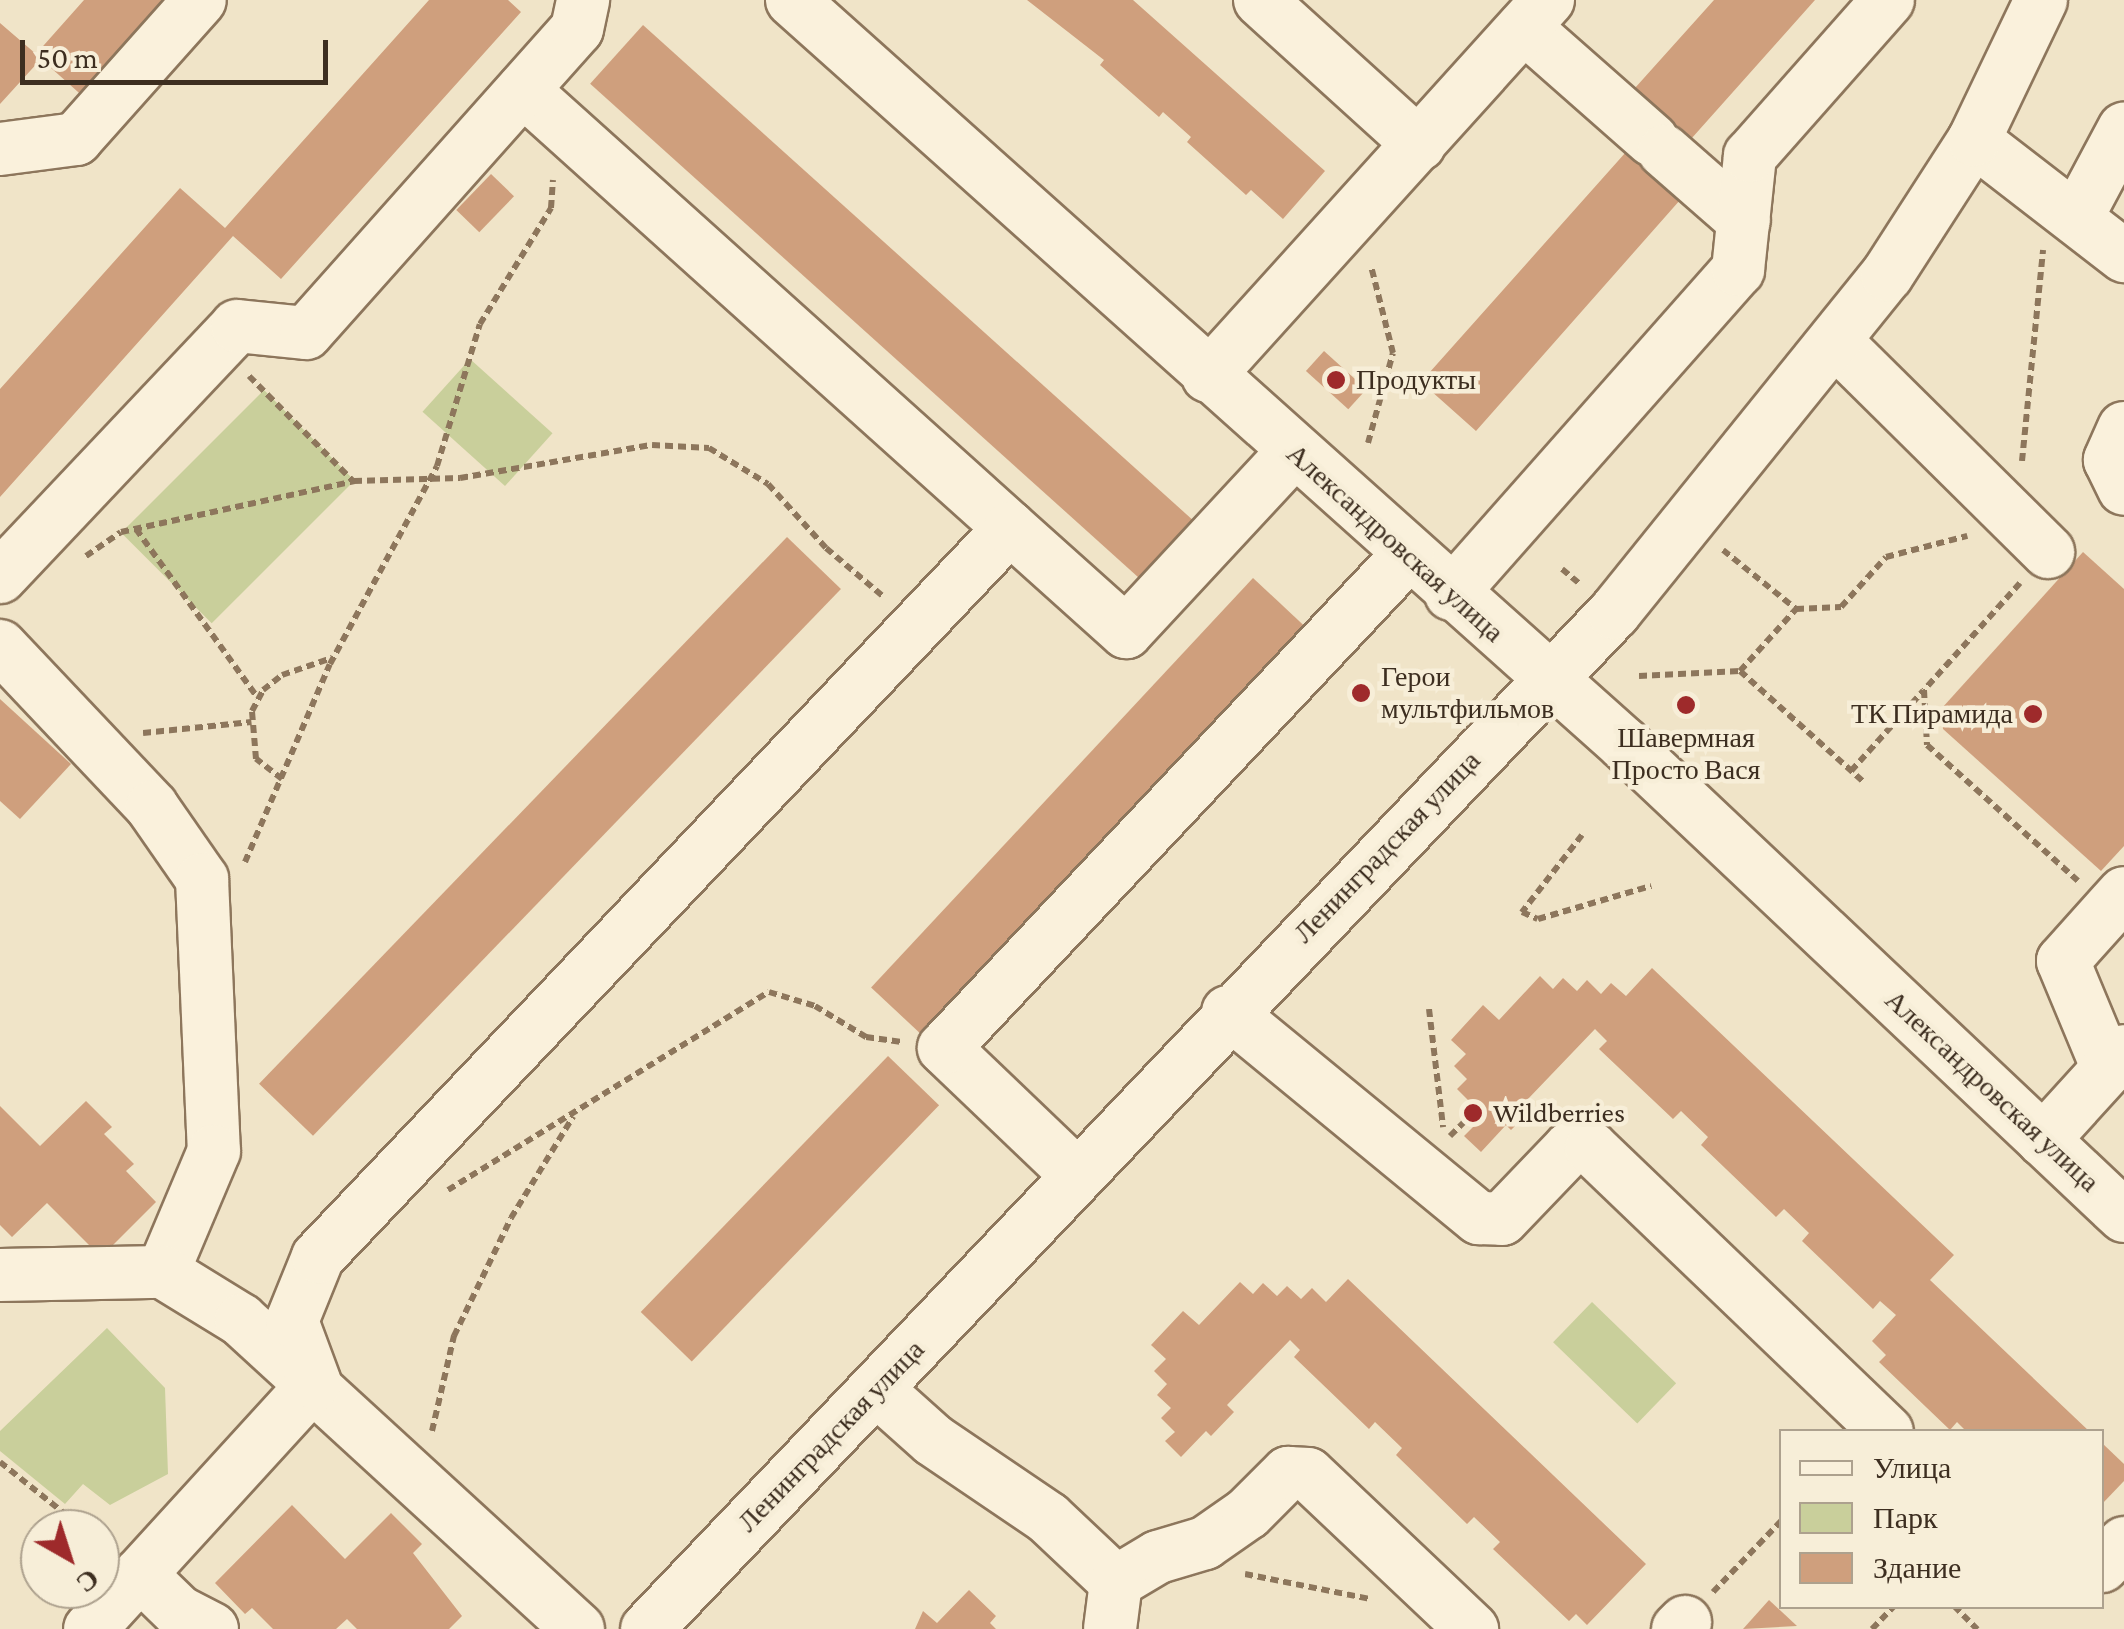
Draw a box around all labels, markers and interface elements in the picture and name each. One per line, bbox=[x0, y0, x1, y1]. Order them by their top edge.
scale bar bbox=[25, 20, 332, 82]
text: 50 m bbox=[37, 41, 98, 74]
place label: Продукты bbox=[1356, 363, 1476, 397]
marker: Продукты bbox=[1325, 369, 1347, 391]
street label: Александровская улица bbox=[1280, 437, 1510, 649]
place label: Герои мультфильмов bbox=[1381, 660, 1554, 726]
marker: Герои мультфильмов bbox=[1350, 682, 1372, 704]
marker: Шавермная Просто Вася bbox=[1675, 694, 1697, 716]
place label: ТК Пирамида bbox=[1851, 697, 2013, 731]
marker: ТК Пирамида bbox=[2022, 703, 2044, 725]
place label: Шавермная Просто Вася bbox=[1612, 721, 1760, 787]
street label: Ленинградская улица bbox=[1287, 744, 1487, 950]
street label: Александровская улица bbox=[1878, 983, 2106, 1199]
place label: Wildberries bbox=[1493, 1096, 1625, 1130]
marker: Wildberries bbox=[1462, 1102, 1484, 1124]
street label: Ленинградская улица bbox=[731, 1333, 931, 1539]
legend bbox=[1779, 1429, 2104, 1609]
text: Улица bbox=[1873, 1451, 1951, 1484]
text: Парк bbox=[1873, 1501, 1938, 1534]
north arrow bbox=[20, 1509, 120, 1609]
text: Здание bbox=[1873, 1551, 1961, 1584]
text: С bbox=[70, 1563, 106, 1600]

